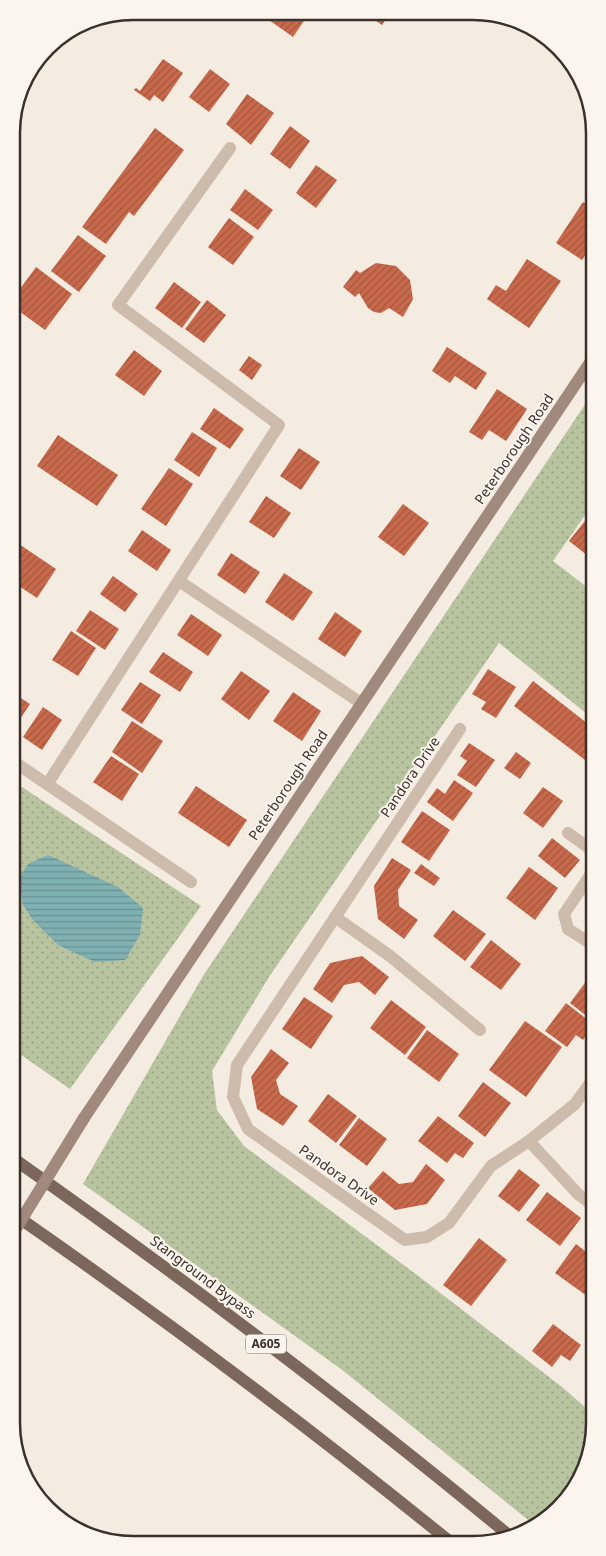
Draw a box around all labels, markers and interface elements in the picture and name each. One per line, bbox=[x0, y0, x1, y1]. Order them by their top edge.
street label: Peterborough Road bbox=[470, 390, 558, 508]
street label: Peterborough Road bbox=[244, 726, 332, 844]
street label: Pandora Drive bbox=[376, 732, 444, 821]
street label: Pandora Drive bbox=[295, 1140, 383, 1209]
street label: Stanground Bypass bbox=[147, 1231, 260, 1323]
road number: A605 bbox=[246, 1335, 286, 1354]

